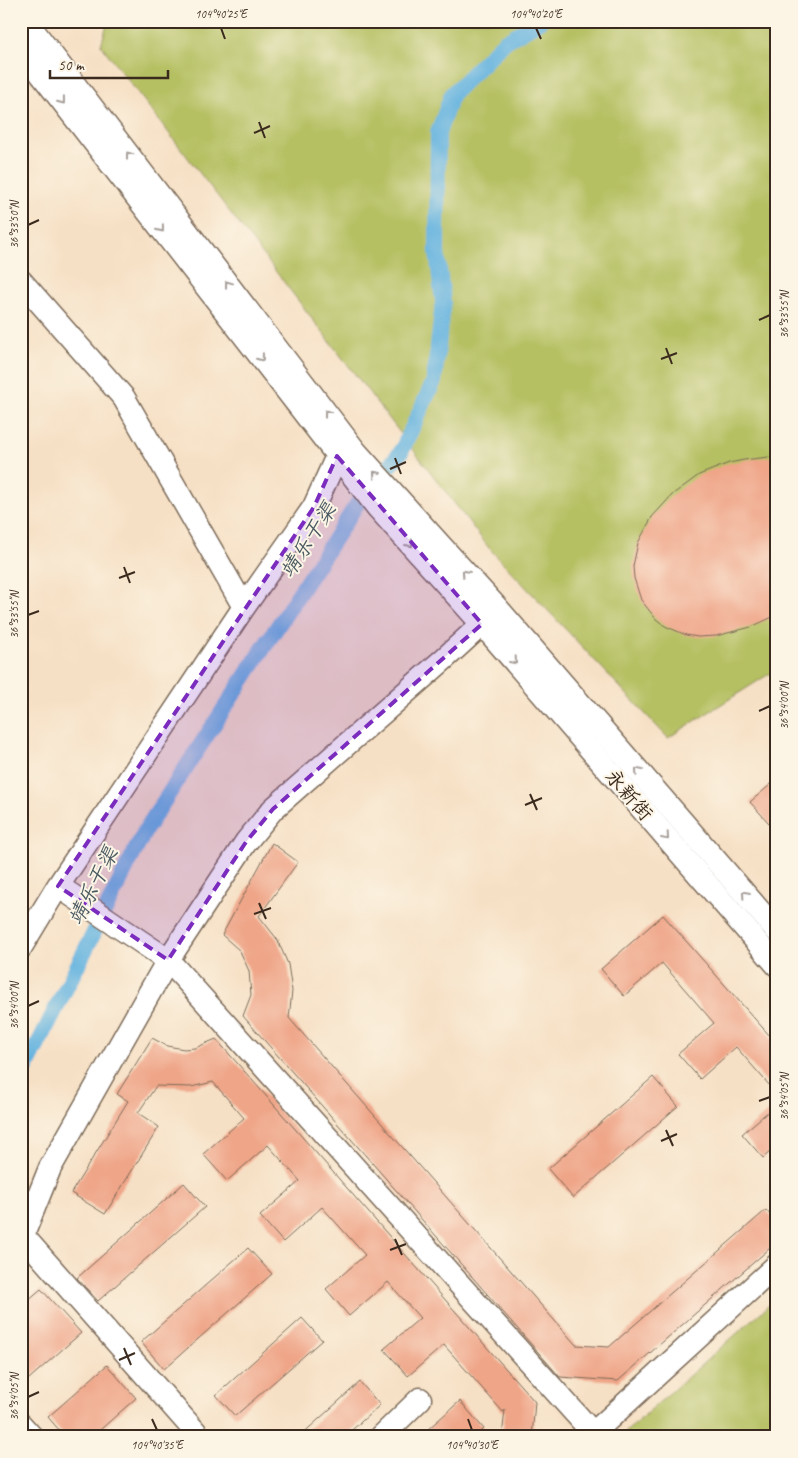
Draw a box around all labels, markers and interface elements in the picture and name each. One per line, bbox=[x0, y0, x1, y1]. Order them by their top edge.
text: 104°40'25"E bbox=[195, 6, 249, 22]
text: 104°40'20"E bbox=[510, 6, 564, 22]
scale bar bbox=[50, 48, 168, 80]
text: 50 m bbox=[58, 56, 85, 75]
one-way arrow bbox=[56, 95, 64, 104]
one-way arrow bbox=[126, 151, 135, 161]
text: 36°33'50"N bbox=[6, 200, 22, 249]
one-way arrow bbox=[156, 223, 164, 232]
one-way arrow bbox=[225, 281, 233, 290]
text: 36°33'55"N bbox=[776, 290, 792, 339]
one-way arrow bbox=[255, 352, 264, 362]
one-way arrow bbox=[324, 410, 332, 419]
one-way arrow bbox=[373, 471, 382, 480]
water label: 靖乐干渠 bbox=[274, 496, 343, 582]
one-way arrow bbox=[404, 539, 413, 548]
one-way arrow bbox=[462, 569, 471, 578]
text: 36°33'55"N bbox=[6, 590, 22, 639]
one-way arrow bbox=[508, 656, 517, 665]
text: 36°34'00"N bbox=[776, 681, 792, 730]
street label: 永新街 bbox=[600, 764, 658, 826]
one-way arrow bbox=[635, 768, 644, 777]
one-way arrow bbox=[660, 831, 668, 840]
water label: 靖乐干渠 bbox=[62, 841, 125, 929]
one-way arrow bbox=[742, 891, 751, 900]
text: 36°34'00"N bbox=[6, 981, 22, 1030]
text: 36°34'05"N bbox=[776, 1072, 792, 1121]
text: 36°34'05"N bbox=[6, 1372, 22, 1421]
text: 104°40'35"E bbox=[131, 1437, 185, 1453]
text: 104°40'30"E bbox=[446, 1437, 500, 1453]

